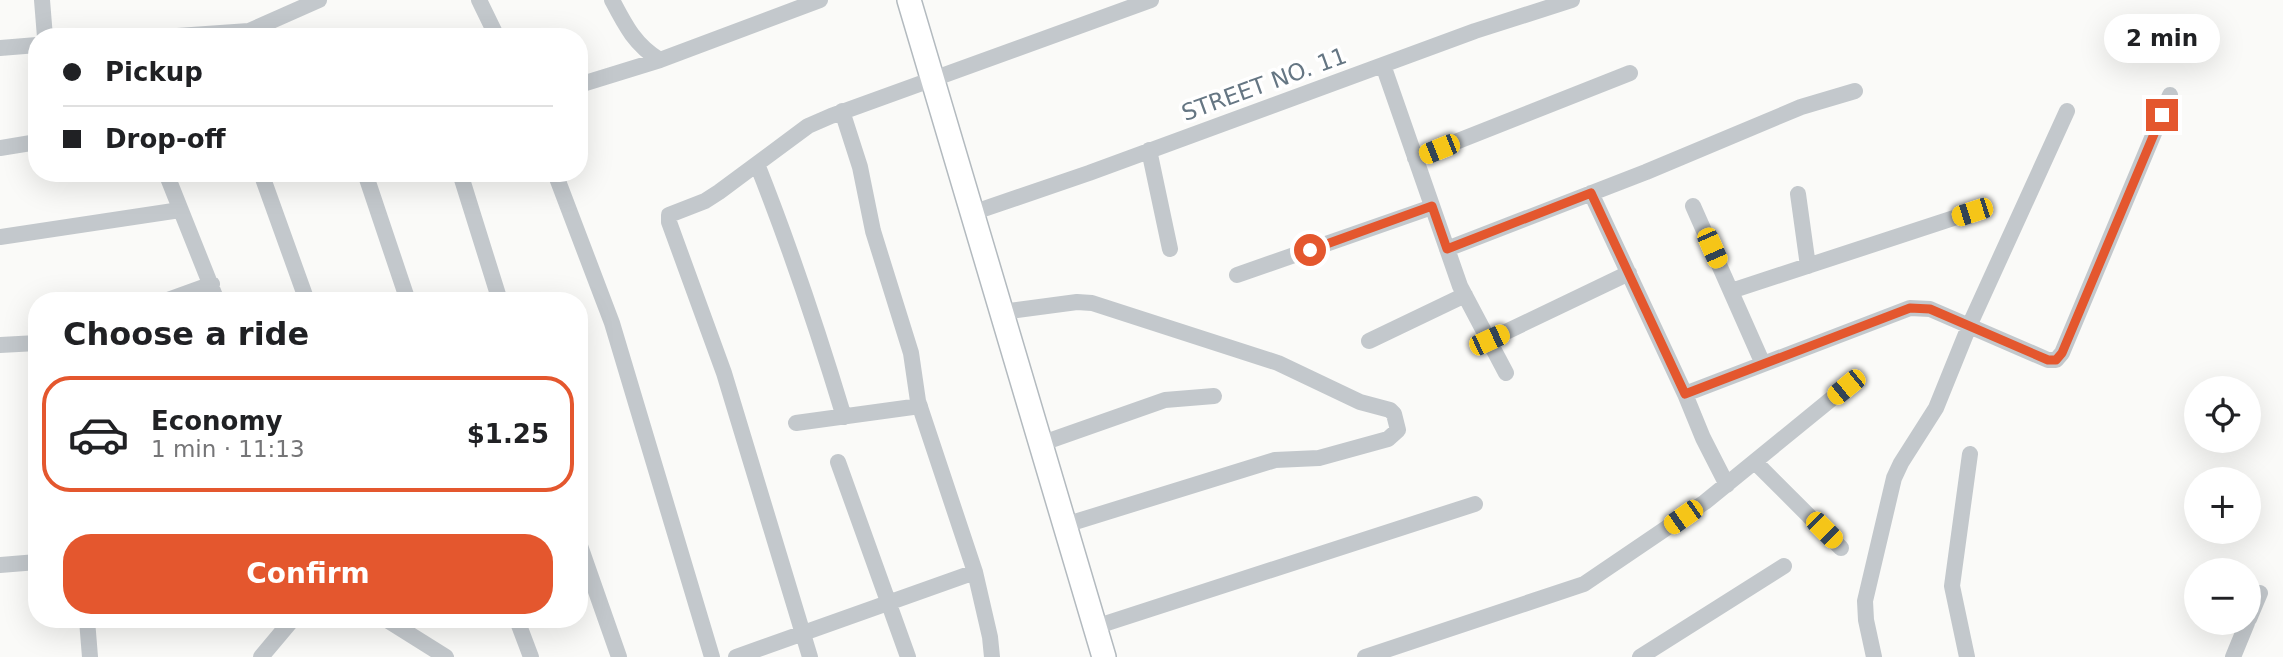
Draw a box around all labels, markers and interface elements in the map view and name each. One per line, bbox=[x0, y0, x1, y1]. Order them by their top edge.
callout: 2 min bbox=[2104, 13, 2220, 62]
text: 2 min bbox=[2126, 25, 2198, 51]
street label: STREET NO. 11 bbox=[1178, 42, 1350, 126]
text: Pickup bbox=[105, 57, 203, 87]
route end bbox=[2146, 99, 2178, 131]
text: Drop-off bbox=[105, 124, 226, 154]
car bbox=[1416, 131, 1463, 167]
car bbox=[1949, 196, 1996, 228]
car bbox=[1694, 225, 1731, 271]
route start bbox=[1294, 234, 1326, 266]
text: Choose a ride bbox=[63, 315, 309, 353]
car bbox=[1466, 322, 1513, 358]
car bbox=[1824, 366, 1869, 408]
map controls bbox=[2184, 376, 2261, 635]
button: locate bbox=[2184, 376, 2261, 453]
icon: car bbox=[67, 403, 130, 466]
text: Economy bbox=[151, 406, 282, 436]
text: $1.25 bbox=[467, 419, 549, 449]
text: 1 min · 11:13 bbox=[151, 436, 305, 462]
button: + bbox=[2184, 467, 2261, 544]
car bbox=[1660, 496, 1707, 538]
car bbox=[1802, 508, 1847, 552]
button: Confirm bbox=[63, 534, 553, 614]
button: − bbox=[2184, 558, 2261, 635]

